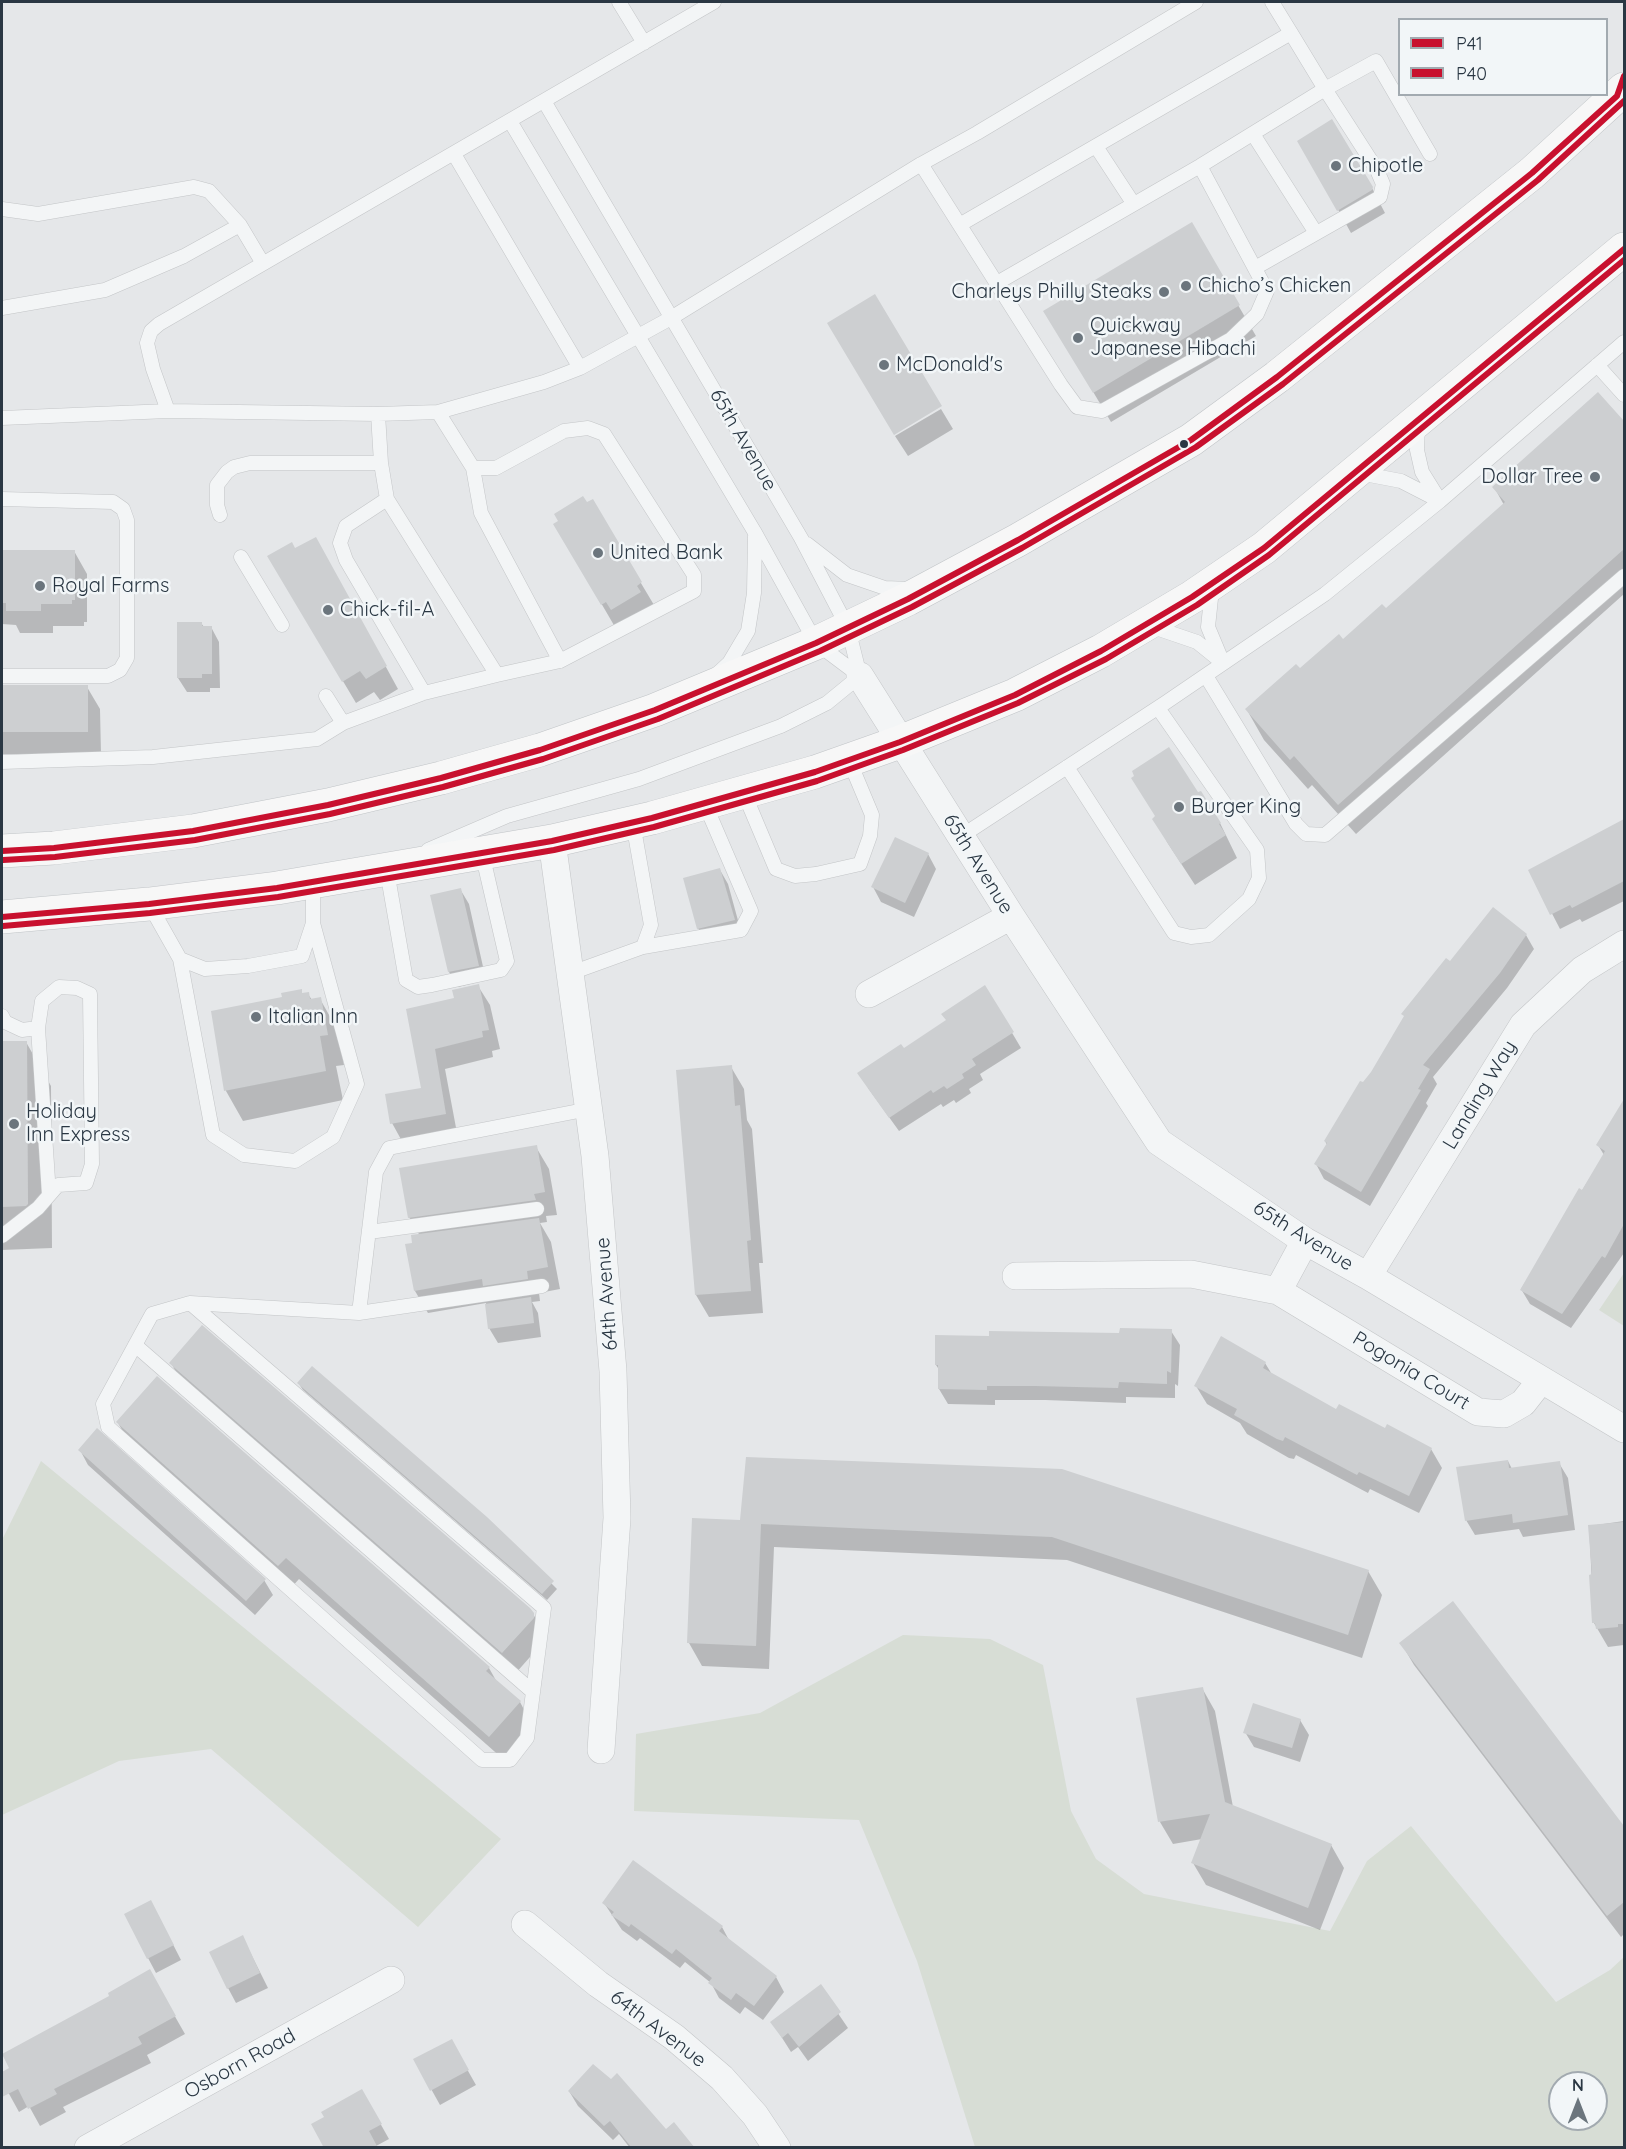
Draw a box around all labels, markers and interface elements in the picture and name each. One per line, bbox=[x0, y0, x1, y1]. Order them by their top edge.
legend bbox=[1398, 18, 1608, 96]
text: P41 bbox=[1456, 32, 1483, 55]
text: P40 bbox=[1456, 62, 1487, 85]
place label: Chipotle bbox=[1348, 154, 1423, 178]
marker: Chipotle bbox=[1329, 159, 1343, 173]
place label: Chicho’s Chicken bbox=[1198, 274, 1351, 298]
marker: Chicho’s Chicken bbox=[1179, 279, 1193, 293]
place label: Charleys Philly Steaks bbox=[951, 280, 1152, 304]
marker: Charleys Philly Steaks bbox=[1157, 285, 1171, 299]
place label: Quickway Japanese Hibachi bbox=[1090, 314, 1256, 361]
marker: Quickway Japanese Hibachi bbox=[1071, 331, 1085, 345]
place label: McDonald's bbox=[896, 353, 1003, 377]
marker: McDonald's bbox=[877, 358, 891, 372]
street label: 65th Avenue bbox=[704, 385, 782, 495]
unlabelled marker bbox=[1178, 438, 1190, 450]
place label: Dollar Tree bbox=[1481, 465, 1583, 489]
marker: Dollar Tree bbox=[1588, 470, 1602, 484]
place label: United Bank bbox=[610, 541, 723, 565]
marker: United Bank bbox=[591, 546, 605, 560]
place label: Royal Farms bbox=[52, 574, 169, 598]
marker: Royal Farms bbox=[33, 579, 47, 593]
place label: Chick-fil-A bbox=[340, 598, 434, 622]
marker: Chick-fil-A bbox=[321, 603, 335, 617]
place label: Burger King bbox=[1191, 795, 1301, 819]
marker: Burger King bbox=[1172, 800, 1186, 814]
street label: 65th Avenue bbox=[938, 809, 1018, 919]
place label: Italian Inn bbox=[268, 1005, 358, 1029]
marker: Italian Inn bbox=[249, 1010, 263, 1024]
street label: Landing Way bbox=[1438, 1036, 1522, 1154]
place label: Holiday Inn Express bbox=[26, 1100, 130, 1147]
marker: Holiday Inn Express bbox=[7, 1117, 21, 1131]
street label: 65th Avenue bbox=[1248, 1196, 1358, 1276]
street label: 64th Avenue bbox=[591, 1237, 623, 1351]
street label: Pogonia Court bbox=[1348, 1327, 1474, 1415]
street label: 64th Avenue bbox=[605, 1985, 711, 2073]
street label: Osborn Road bbox=[180, 2024, 300, 2104]
north arrow bbox=[1548, 2071, 1608, 2131]
text: N bbox=[1572, 2075, 1584, 2095]

